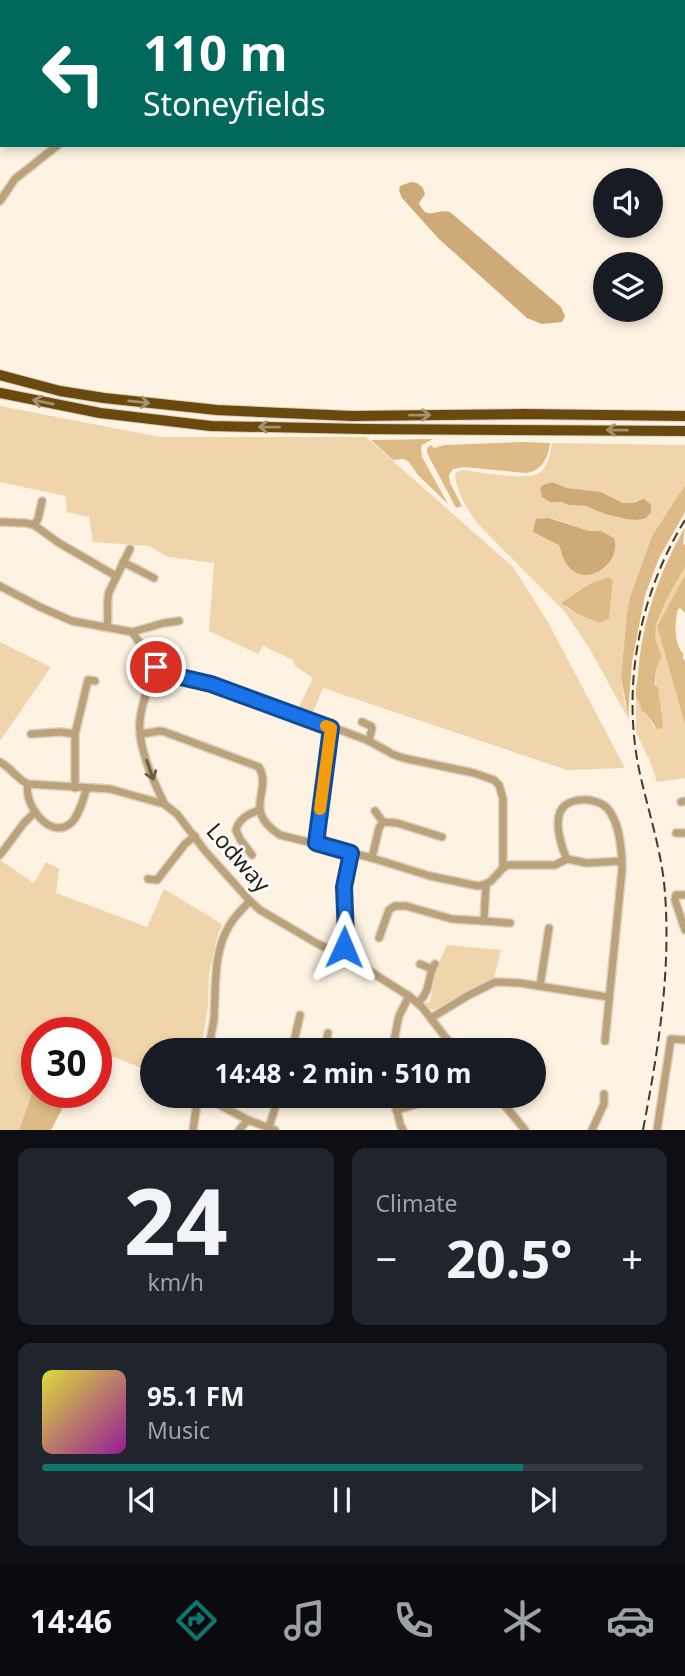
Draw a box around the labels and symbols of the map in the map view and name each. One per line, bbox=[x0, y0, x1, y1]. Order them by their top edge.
one-way arrow bbox=[32, 394, 55, 408]
one-way arrow bbox=[127, 396, 150, 409]
one-way arrow bbox=[408, 408, 431, 422]
one-way arrow bbox=[257, 420, 280, 434]
one-way arrow bbox=[606, 423, 629, 437]
pin bbox=[126, 637, 186, 697]
one-way arrow bbox=[145, 758, 157, 780]
street label: Lodway bbox=[200, 815, 278, 899]
position arrow bbox=[307, 910, 381, 984]
speed limit sign: 30 bbox=[21, 1017, 112, 1108]

